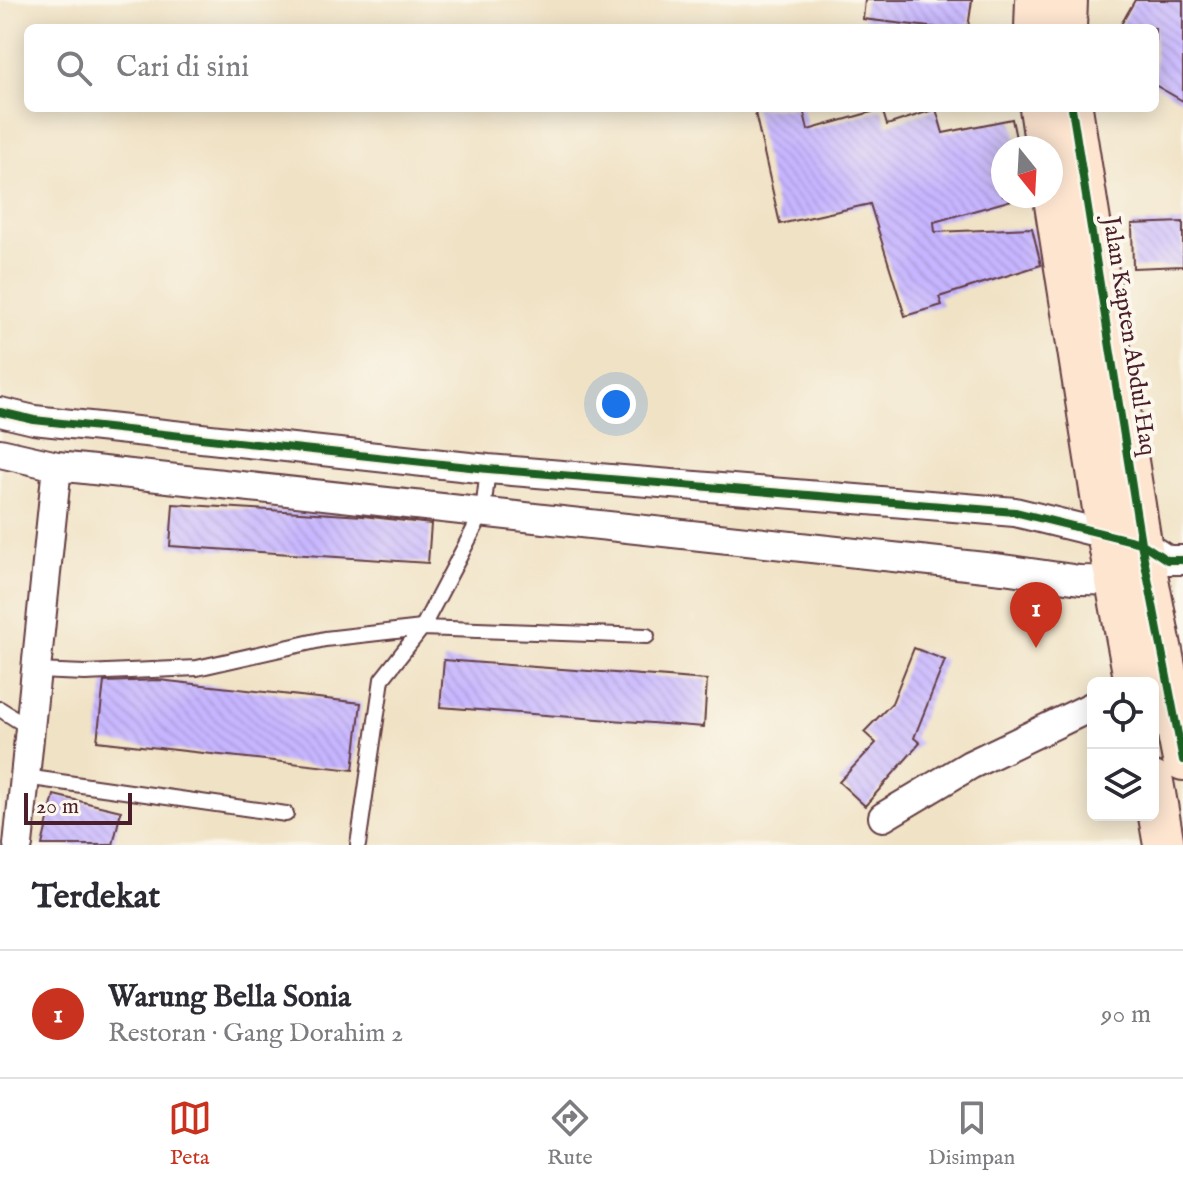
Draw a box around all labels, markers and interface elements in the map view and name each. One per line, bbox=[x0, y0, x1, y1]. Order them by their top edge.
search box bbox=[24, 24, 1159, 112]
icon: search bbox=[52, 46, 96, 90]
text: Cari di sini bbox=[116, 49, 249, 87]
north arrow bbox=[991, 136, 1063, 208]
street label: Jalan Kapten Abdul Haq bbox=[1094, 211, 1163, 459]
your location bbox=[596, 384, 636, 424]
pin: 1 bbox=[1010, 582, 1062, 648]
map controls bbox=[1087, 677, 1159, 821]
button: locate bbox=[1087, 677, 1159, 749]
button: layers bbox=[1087, 749, 1159, 821]
scale bar bbox=[24, 789, 132, 825]
text: 20 m bbox=[36, 793, 79, 821]
text: Terdekat bbox=[32, 876, 160, 919]
text: Warung Bella Sonia bbox=[108, 979, 351, 1017]
text: 1 bbox=[53, 998, 63, 1031]
text: 90 m bbox=[1101, 998, 1151, 1031]
text: Restoran · Gang Dorahim 2 bbox=[108, 1017, 403, 1050]
tab: Peta bbox=[168, 1096, 212, 1172]
tab: Rute bbox=[547, 1096, 593, 1172]
tab: Disimpan bbox=[928, 1096, 1015, 1172]

